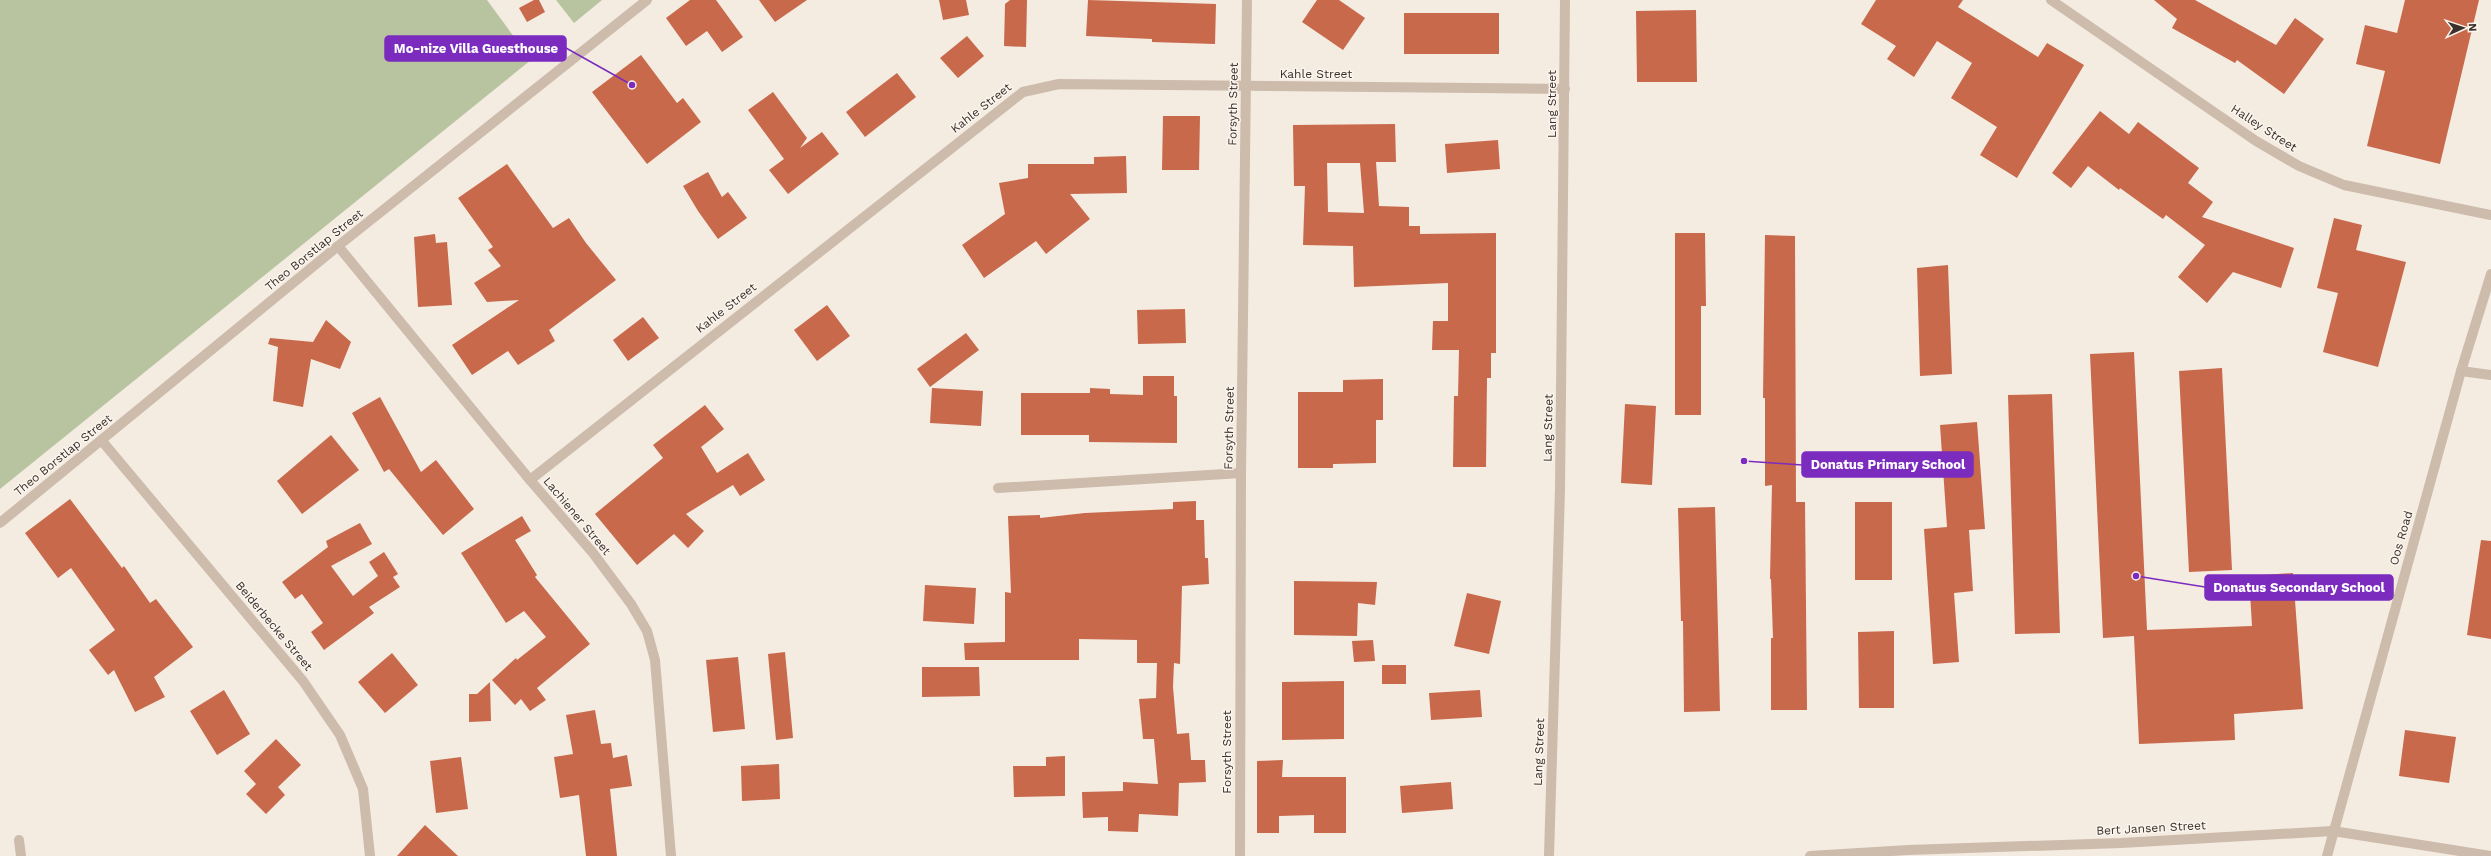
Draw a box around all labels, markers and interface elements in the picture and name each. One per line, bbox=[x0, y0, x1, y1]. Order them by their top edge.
north arrow bbox=[2443, 8, 2483, 48]
text: N bbox=[2466, 23, 2479, 32]
callout: Mo-nize Villa Guesthouse bbox=[385, 36, 566, 61]
text: Mo-nize Villa Guesthouse bbox=[394, 41, 559, 56]
street label: Forsyth Street bbox=[1225, 62, 1241, 146]
street label: Kahle Street bbox=[1280, 67, 1352, 81]
street label: Lang Street bbox=[1545, 70, 1559, 138]
street label: Kahle Street bbox=[948, 80, 1014, 136]
street label: Halley Street bbox=[2228, 102, 2300, 154]
street label: Theo Borstlap Street bbox=[262, 206, 366, 294]
street label: Kahle Street bbox=[693, 280, 759, 336]
street label: Forsyth Street bbox=[1221, 386, 1237, 470]
street label: Lang Street bbox=[1540, 394, 1556, 462]
street label: Theo Borstlap Street bbox=[11, 411, 115, 499]
callout: Donatus Primary School bbox=[1802, 452, 1973, 477]
text: Donatus Primary School bbox=[1811, 457, 1966, 472]
street label: Lachiener Street bbox=[540, 474, 614, 558]
street label: Oos Road bbox=[2387, 509, 2415, 567]
callout: Donatus Secondary School bbox=[2205, 575, 2393, 600]
street label: Beiderbecke Street bbox=[233, 579, 315, 673]
text: Donatus Secondary School bbox=[2213, 580, 2386, 595]
street label: Forsyth Street bbox=[1220, 710, 1234, 794]
street label: Lang Street bbox=[1531, 718, 1547, 786]
street label: Bert Jansen Street bbox=[2096, 818, 2206, 838]

